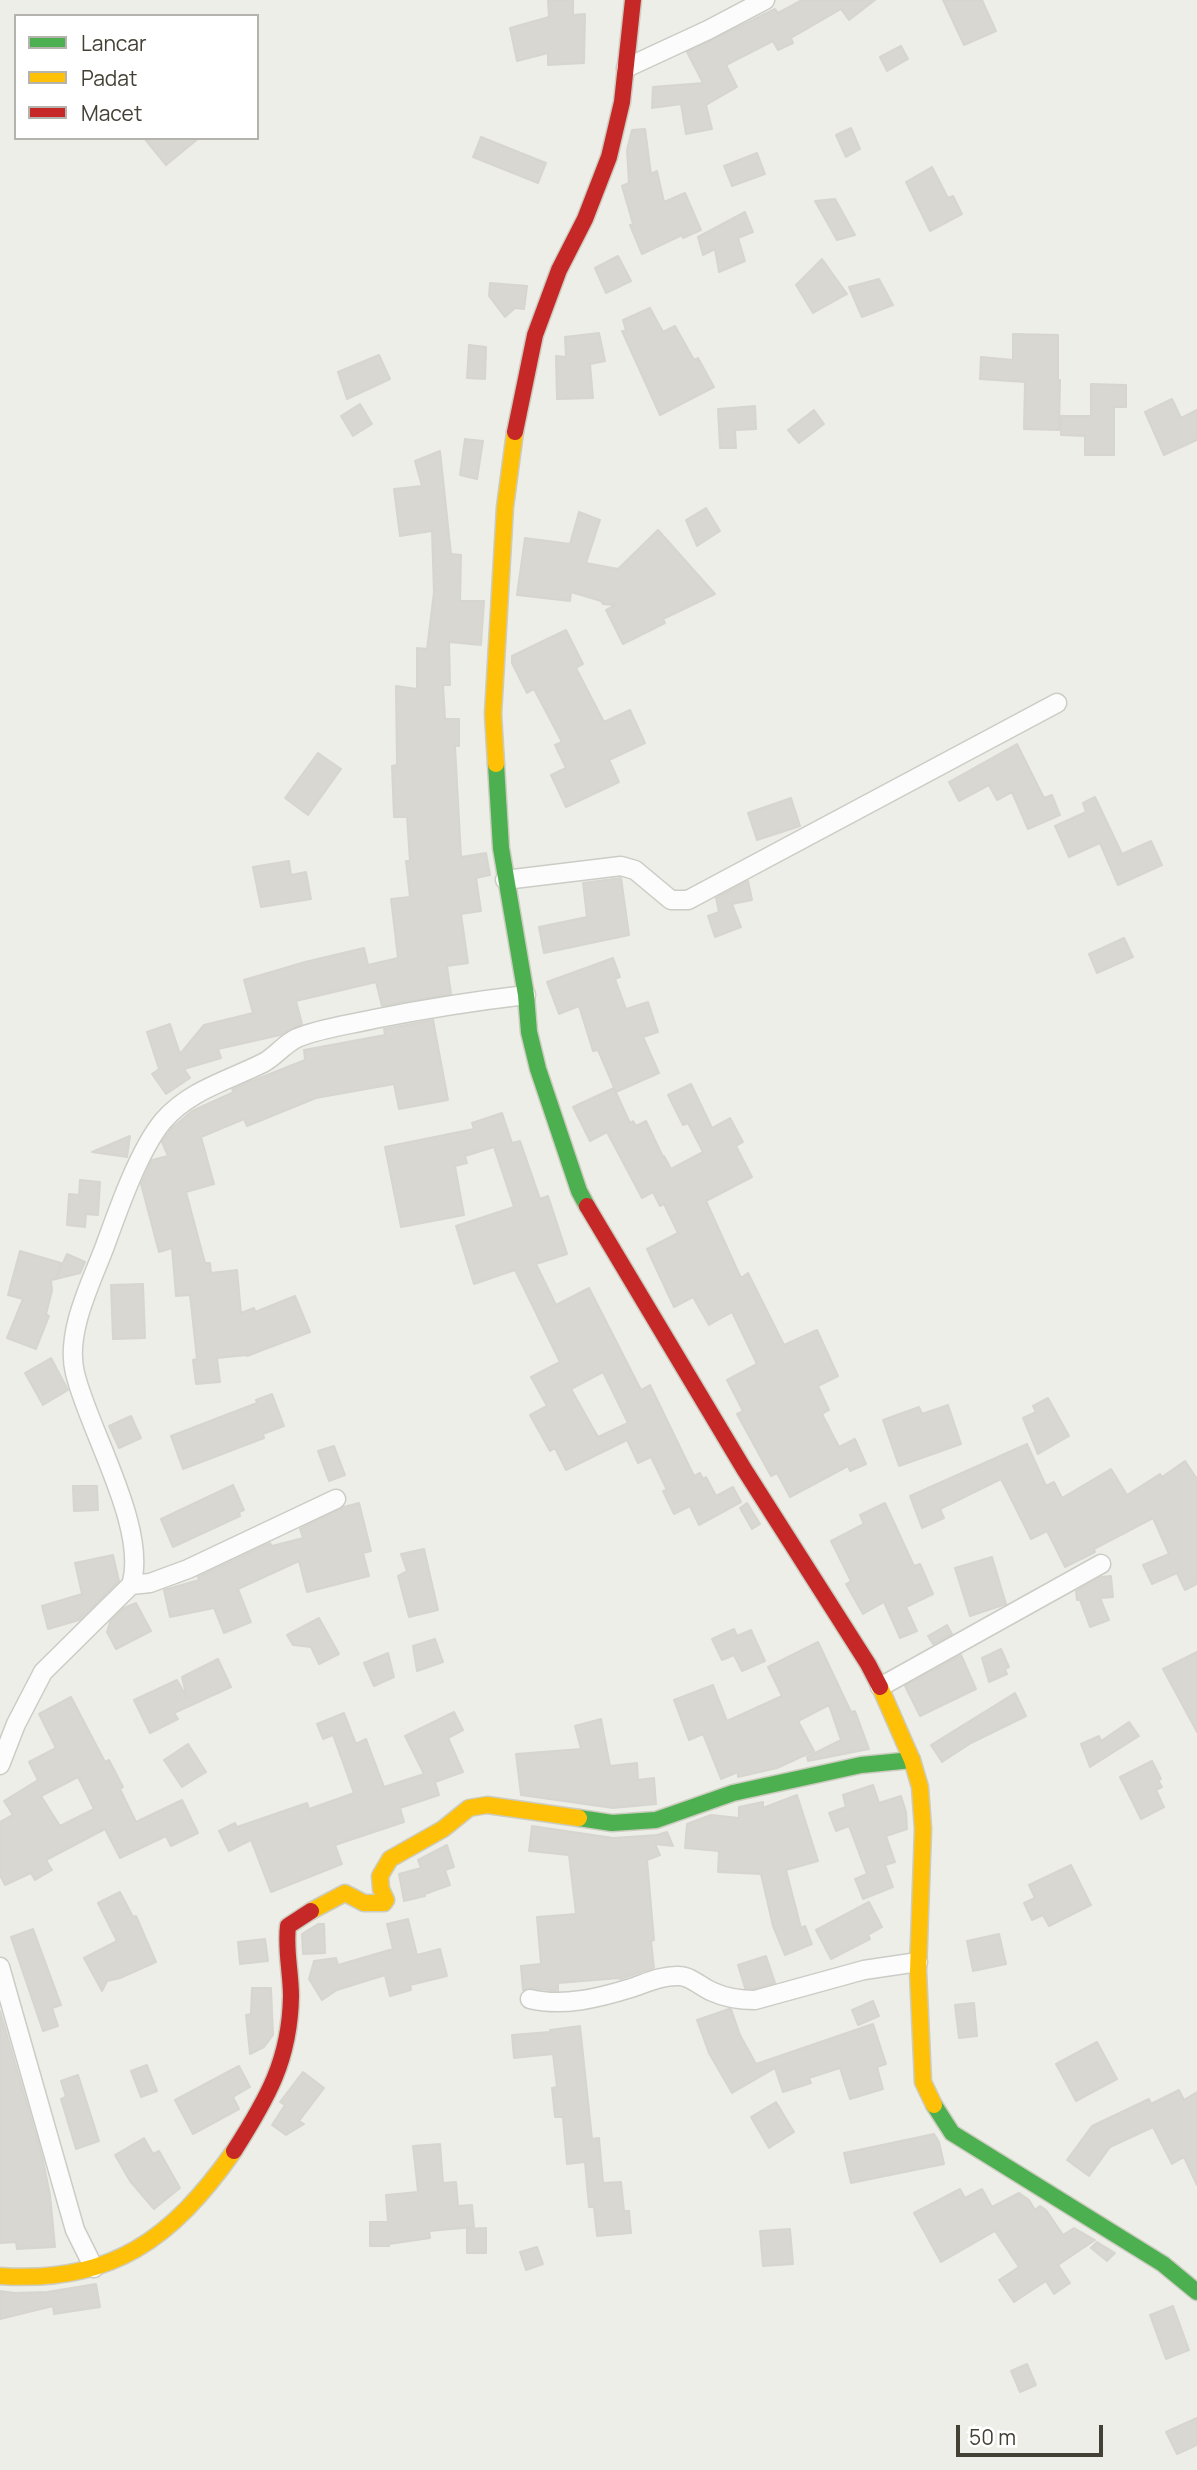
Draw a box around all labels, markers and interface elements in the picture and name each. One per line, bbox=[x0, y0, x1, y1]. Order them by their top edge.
legend bbox=[14, 14, 259, 140]
text: Lancar bbox=[81, 29, 147, 57]
text: Padat bbox=[81, 64, 137, 92]
text: Macet bbox=[81, 99, 142, 127]
scale bar bbox=[959, 2410, 1106, 2454]
text: 50 m bbox=[969, 2423, 1016, 2451]

